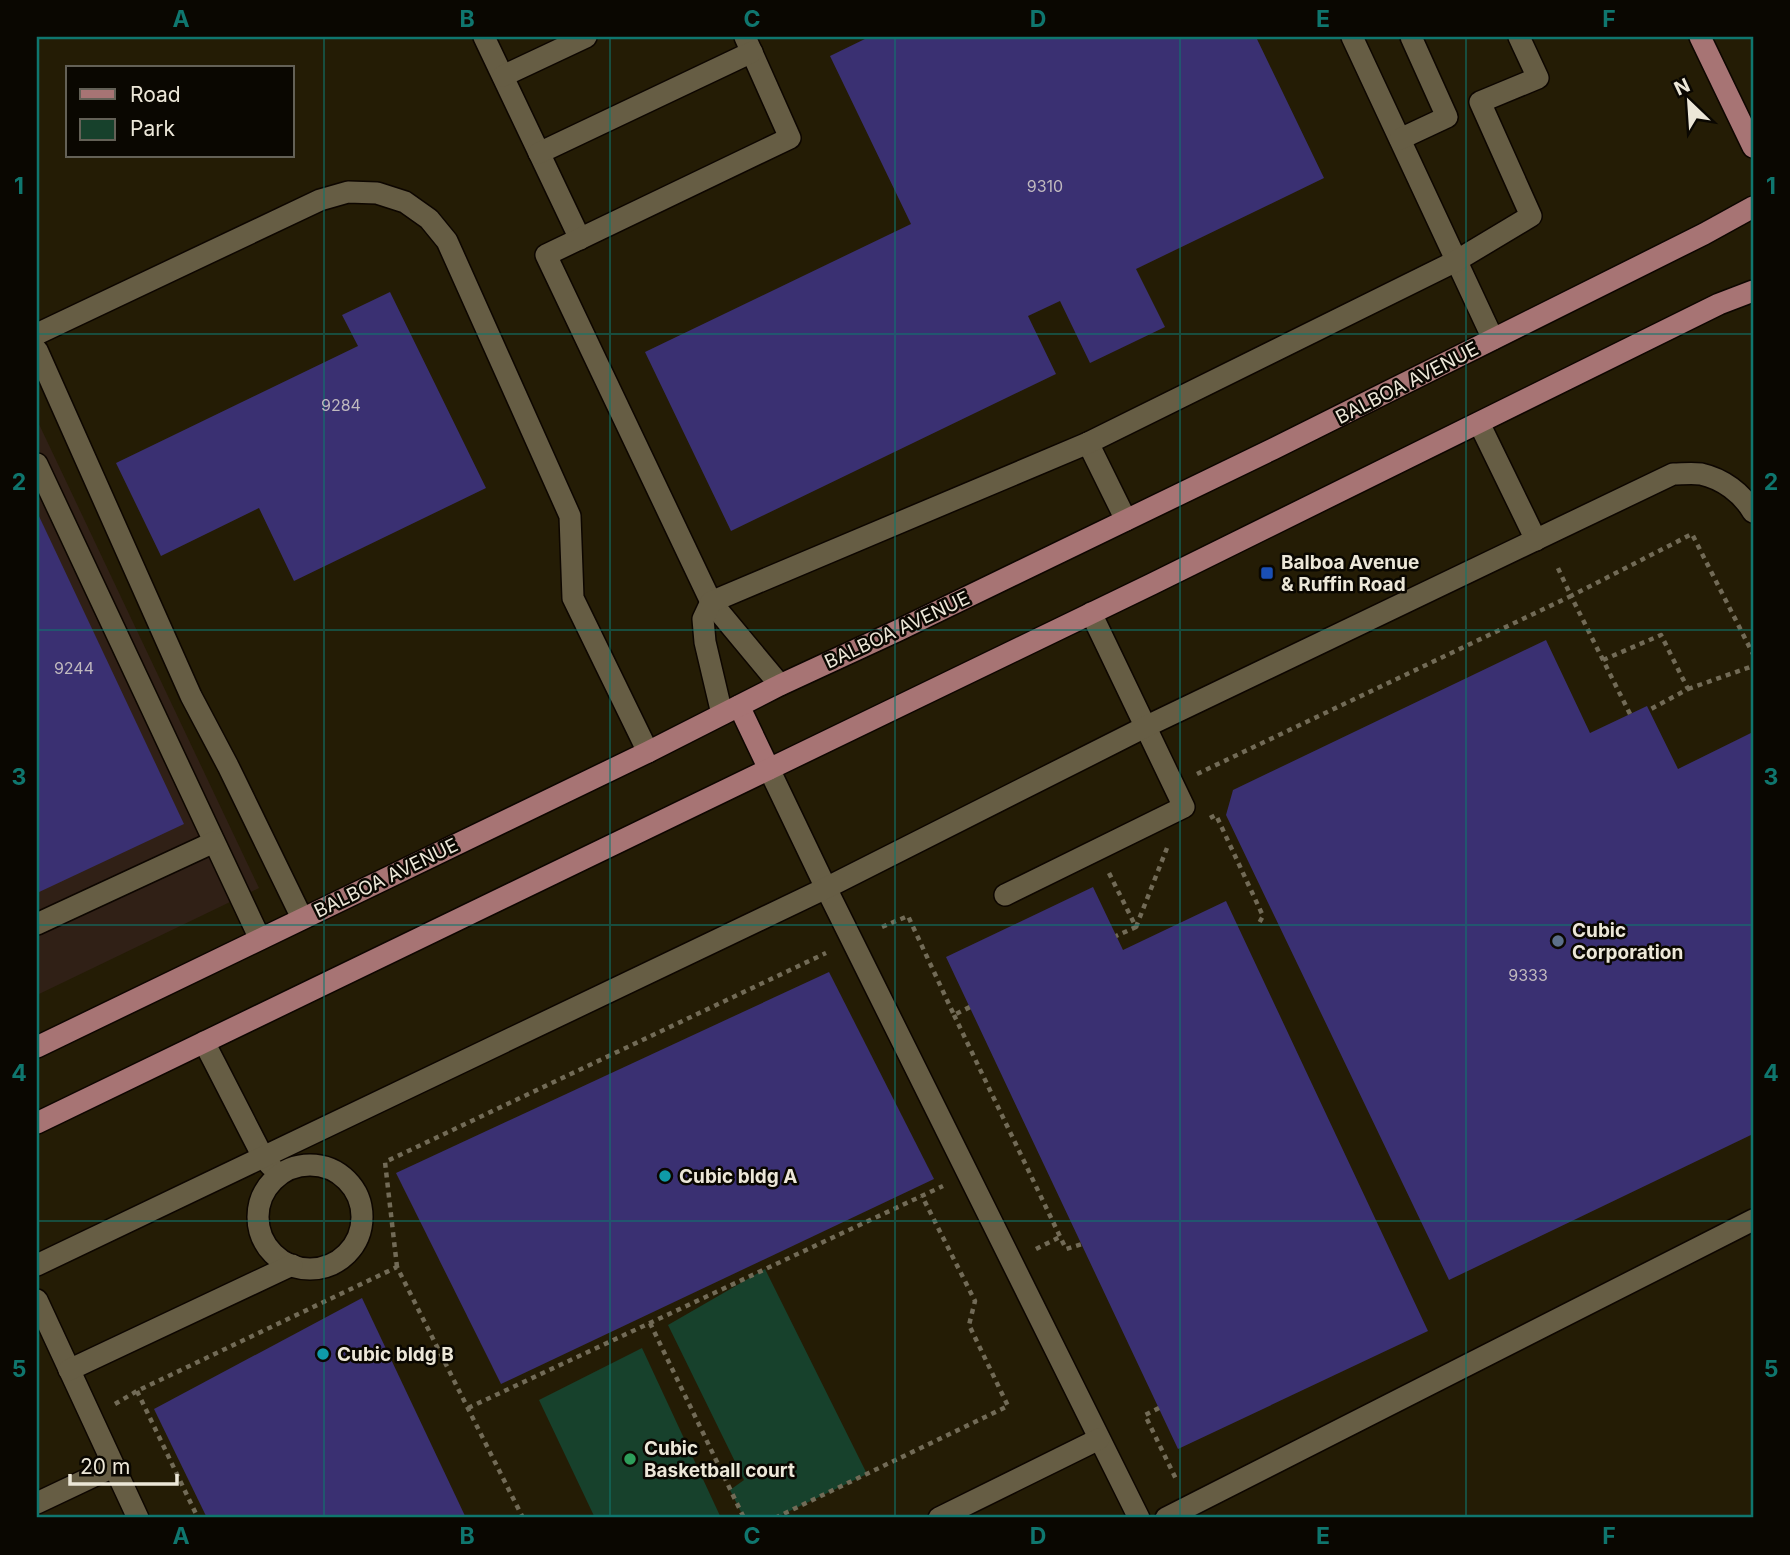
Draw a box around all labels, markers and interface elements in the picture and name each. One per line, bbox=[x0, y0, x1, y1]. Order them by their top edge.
text: A bbox=[172, 5, 190, 33]
text: B bbox=[459, 5, 475, 33]
text: C bbox=[743, 5, 761, 33]
text: D bbox=[1030, 5, 1046, 33]
text: E bbox=[1316, 5, 1330, 33]
text: F bbox=[1602, 5, 1616, 33]
legend bbox=[66, 66, 294, 158]
north arrow bbox=[1654, 66, 1724, 136]
text: N bbox=[1671, 74, 1693, 101]
text: Road bbox=[130, 82, 181, 107]
text: Park bbox=[130, 116, 175, 141]
text: 1 bbox=[14, 172, 24, 200]
text: 1 bbox=[1766, 172, 1776, 200]
house number: 9310 bbox=[1027, 176, 1063, 196]
street label: BALBOA AVENUE bbox=[1332, 337, 1482, 429]
house number: 9284 bbox=[321, 395, 361, 415]
text: 2 bbox=[12, 468, 26, 496]
text: 2 bbox=[1764, 468, 1778, 496]
place label: Balboa Avenue & Ruffin Road bbox=[1281, 551, 1419, 596]
marker: Balboa Avenue & Ruffin Road bbox=[1259, 565, 1275, 581]
street label: BALBOA AVENUE bbox=[821, 586, 973, 674]
house number: 9244 bbox=[54, 658, 94, 678]
text: 3 bbox=[12, 763, 26, 791]
text: 3 bbox=[1764, 763, 1778, 791]
street label: BALBOA AVENUE bbox=[310, 833, 462, 923]
place label: Cubic Corporation bbox=[1572, 919, 1683, 964]
marker: Cubic Corporation bbox=[1550, 933, 1566, 949]
house number: 9333 bbox=[1508, 965, 1548, 985]
text: 4 bbox=[11, 1059, 27, 1087]
text: 4 bbox=[1763, 1059, 1779, 1087]
place label: Cubic bldg A bbox=[679, 1165, 797, 1188]
marker: Cubic bldg A bbox=[657, 1168, 673, 1184]
place label: Cubic bldg B bbox=[337, 1343, 454, 1366]
marker: Cubic bldg B bbox=[315, 1346, 331, 1362]
text: 5 bbox=[12, 1355, 26, 1383]
text: 5 bbox=[1764, 1355, 1778, 1383]
place label: Cubic Basketball court bbox=[644, 1437, 795, 1482]
scale bar bbox=[70, 1443, 177, 1487]
marker: Cubic Basketball court bbox=[622, 1451, 638, 1467]
text: 20 m bbox=[80, 1454, 130, 1479]
text: A bbox=[172, 1522, 190, 1550]
text: B bbox=[459, 1522, 475, 1550]
text: C bbox=[743, 1522, 761, 1550]
text: D bbox=[1030, 1522, 1046, 1550]
text: E bbox=[1316, 1522, 1330, 1550]
text: F bbox=[1602, 1522, 1616, 1550]

